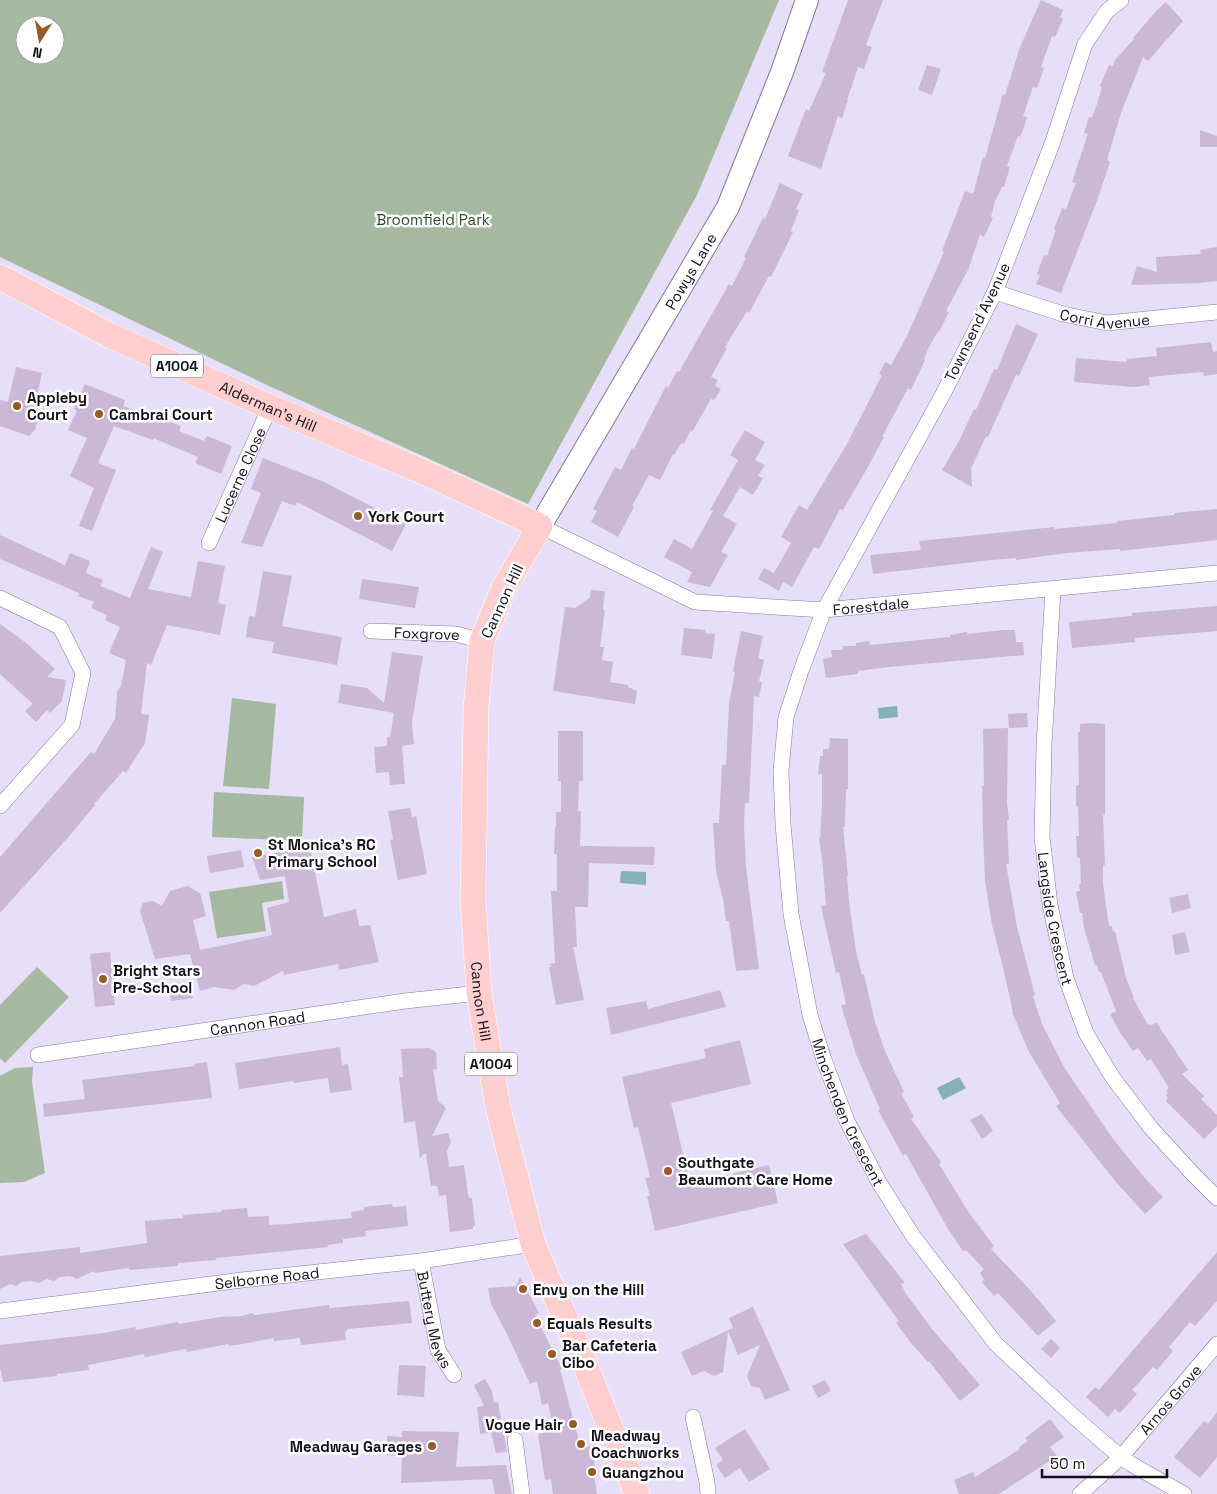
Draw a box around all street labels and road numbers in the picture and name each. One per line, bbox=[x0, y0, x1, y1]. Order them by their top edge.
street label: Powys Lane bbox=[660, 229, 720, 313]
street label: Townsend Avenue bbox=[940, 259, 1014, 385]
street label: Corri Avenue bbox=[1058, 304, 1151, 333]
road number: A1004 bbox=[151, 354, 203, 378]
street label: Alderman's Hill bbox=[217, 376, 320, 435]
street label: Lucerne Close bbox=[210, 424, 269, 525]
street label: Cannon Hill bbox=[477, 561, 527, 641]
street label: Forestdale bbox=[832, 593, 910, 619]
street label: Foxgrove bbox=[394, 622, 460, 644]
street label: Langside Crescent bbox=[1034, 851, 1077, 988]
street label: Cannon Hill bbox=[468, 961, 496, 1042]
street label: Cannon Road bbox=[209, 1006, 306, 1039]
street label: Minchenden Crescent bbox=[808, 1036, 889, 1189]
road number: A1004 bbox=[465, 1052, 517, 1076]
street label: Selborne Road bbox=[213, 1262, 320, 1293]
street label: Buttery Mews bbox=[414, 1269, 457, 1372]
street label: Arnos Grove bbox=[1135, 1360, 1205, 1438]

